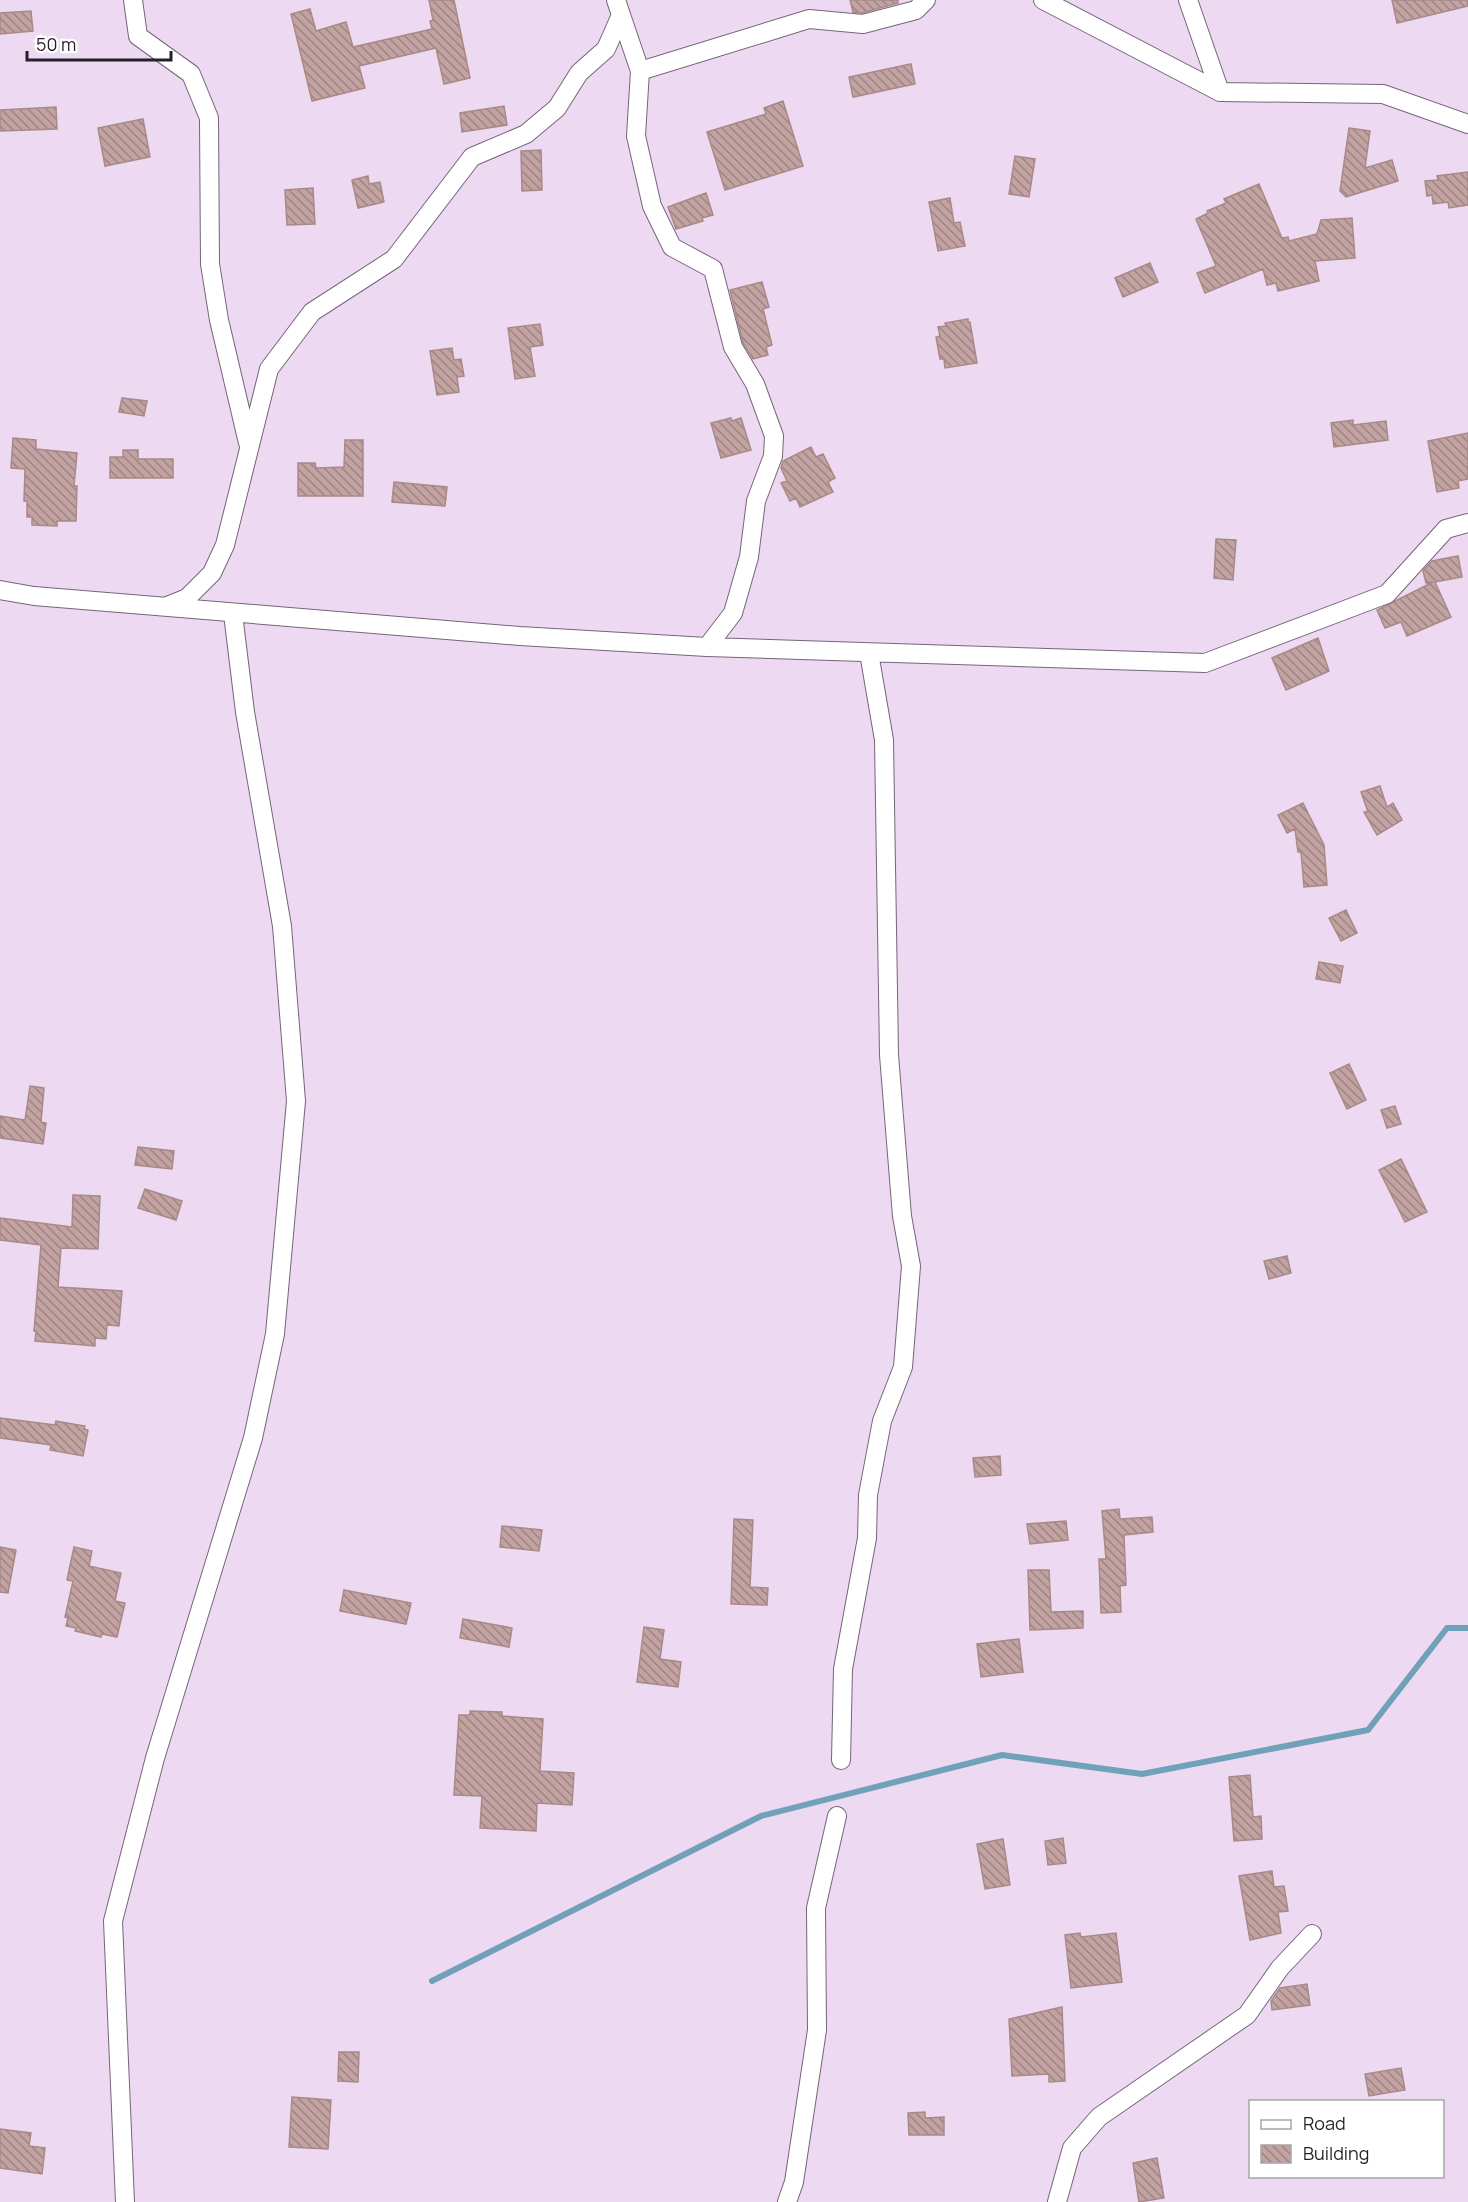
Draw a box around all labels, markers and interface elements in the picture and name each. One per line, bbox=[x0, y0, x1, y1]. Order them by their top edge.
scale bar bbox=[27, 24, 171, 62]
text: 50 m bbox=[36, 32, 76, 56]
legend bbox=[1249, 2100, 1444, 2178]
text: Road bbox=[1303, 2111, 1346, 2135]
text: Building bbox=[1303, 2141, 1369, 2165]

